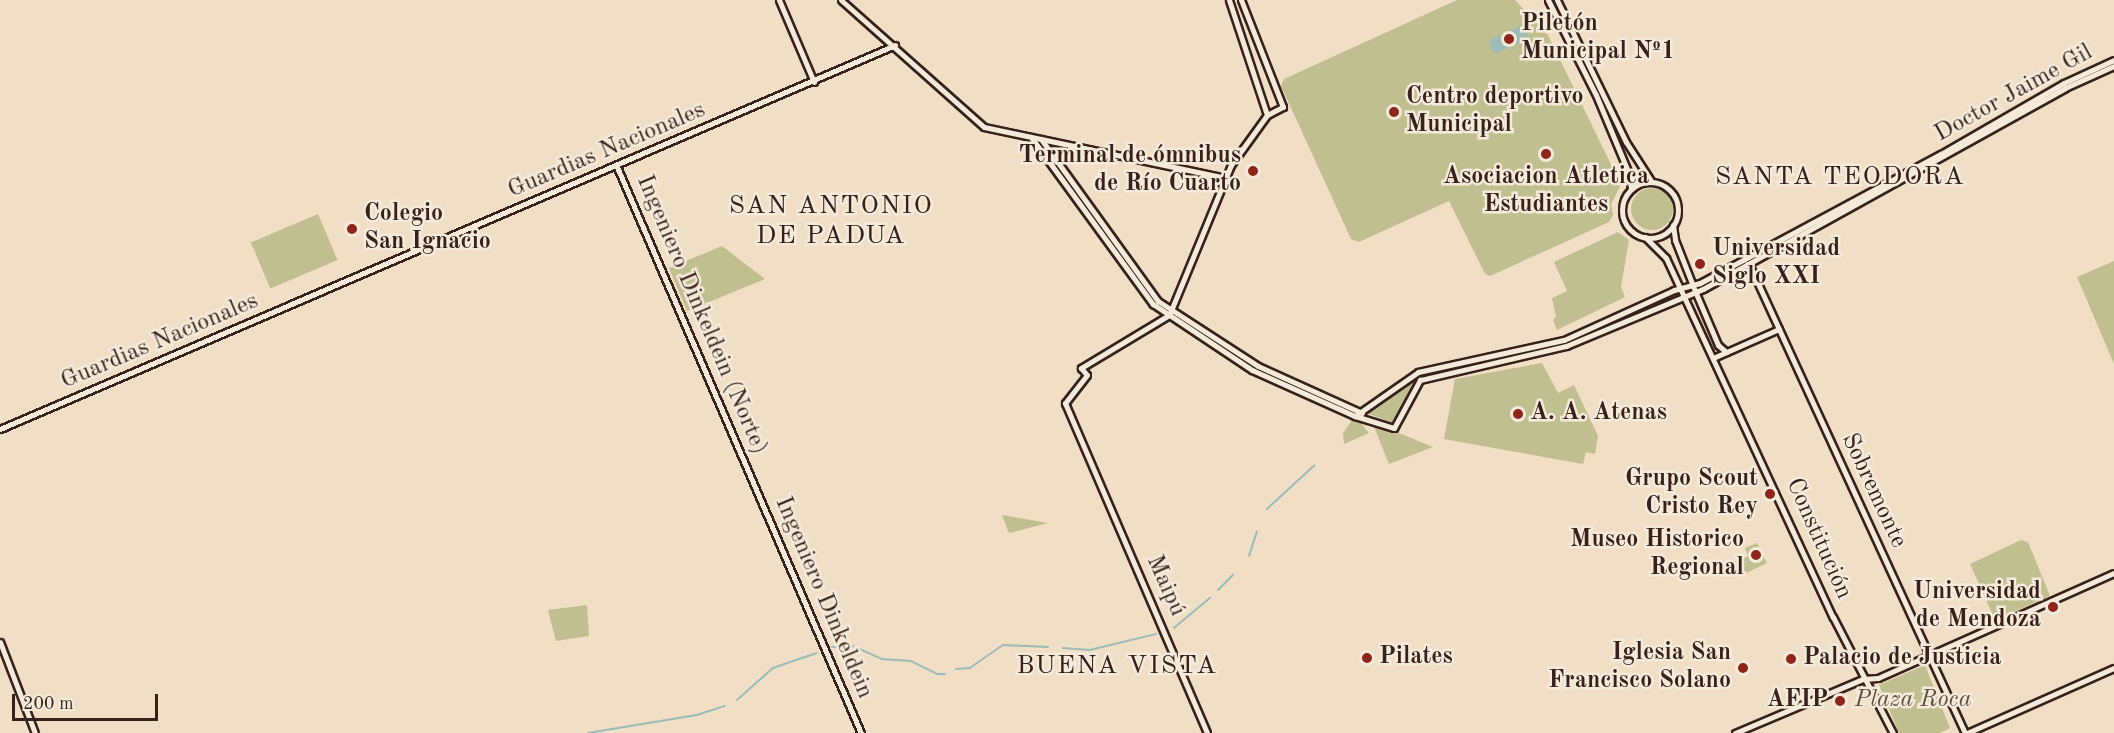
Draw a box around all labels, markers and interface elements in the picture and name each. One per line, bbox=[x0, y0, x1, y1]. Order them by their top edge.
place label: Piletón Municipal Nº1 bbox=[1521, 11, 1675, 67]
marker: Piletón Municipal Nº1 bbox=[1502, 32, 1516, 46]
street label: Doctor Jaime Gil bbox=[1930, 39, 2098, 149]
place label: Centro deportivo Municipal bbox=[1406, 84, 1584, 140]
street label: Guardias Nacionales bbox=[504, 96, 710, 206]
marker: Centro deportivo Municipal bbox=[1387, 105, 1401, 119]
place label: Terminal de ómnibus de Río Cuarto bbox=[1019, 143, 1241, 199]
marker: Asociacion Atletica Estudiantes bbox=[1539, 147, 1553, 161]
district label: SANTA TEODORA bbox=[1715, 162, 1965, 194]
marker: Terminal de ómnibus de Río Cuarto bbox=[1246, 164, 1260, 178]
place label: Asociacion Atletica Estudiantes bbox=[1443, 164, 1649, 220]
street label: Ingeniero Dinkeldein (Norte) bbox=[629, 171, 773, 459]
district label: SAN ANTONIO DE PADUA bbox=[729, 191, 933, 252]
place label: Colegio San Ignacio bbox=[364, 201, 491, 257]
marker: Colegio San Ignacio bbox=[345, 222, 359, 236]
place label: Universidad Siglo XXI bbox=[1712, 236, 1840, 292]
marker: Universidad Siglo XXI bbox=[1693, 257, 1707, 271]
street label: Guardias Nacionales bbox=[57, 287, 263, 397]
place label: A. A. Atenas bbox=[1530, 400, 1667, 428]
marker: A. A. Atenas bbox=[1511, 407, 1525, 421]
street label: Sobremonte bbox=[1834, 429, 1912, 553]
place label: Grupo Scout Cristo Rey bbox=[1625, 466, 1758, 522]
street label: Constitución bbox=[1779, 474, 1857, 604]
marker: Grupo Scout Cristo Rey bbox=[1763, 487, 1777, 501]
street label: Ingeniero Dinkeldein bbox=[767, 493, 879, 703]
place label: Museo Historico Regional bbox=[1570, 527, 1744, 583]
marker: Museo Historico Regional bbox=[1749, 548, 1763, 562]
street label: Maipú bbox=[1139, 551, 1191, 621]
place label: Universidad de Mendoza bbox=[1913, 579, 2041, 635]
marker: Universidad de Mendoza bbox=[2046, 600, 2060, 614]
place label: Iglesia San Francisco Solano bbox=[1548, 640, 1731, 696]
place label: Pilates bbox=[1379, 644, 1453, 672]
place label: Palacio de Justicia bbox=[1803, 645, 2002, 673]
district label: BUENA VISTA bbox=[1016, 651, 1218, 683]
marker: Pilates bbox=[1360, 651, 1374, 665]
marker: Palacio de Justicia bbox=[1784, 652, 1798, 666]
marker: Iglesia San Francisco Solano bbox=[1736, 661, 1750, 675]
scale bar bbox=[15, 682, 160, 720]
place label: AFIP bbox=[1766, 687, 1828, 715]
park label: Plaza Roca bbox=[1854, 687, 1972, 715]
marker: AFIP bbox=[1833, 694, 1847, 708]
text: 200 m bbox=[23, 695, 74, 713]

